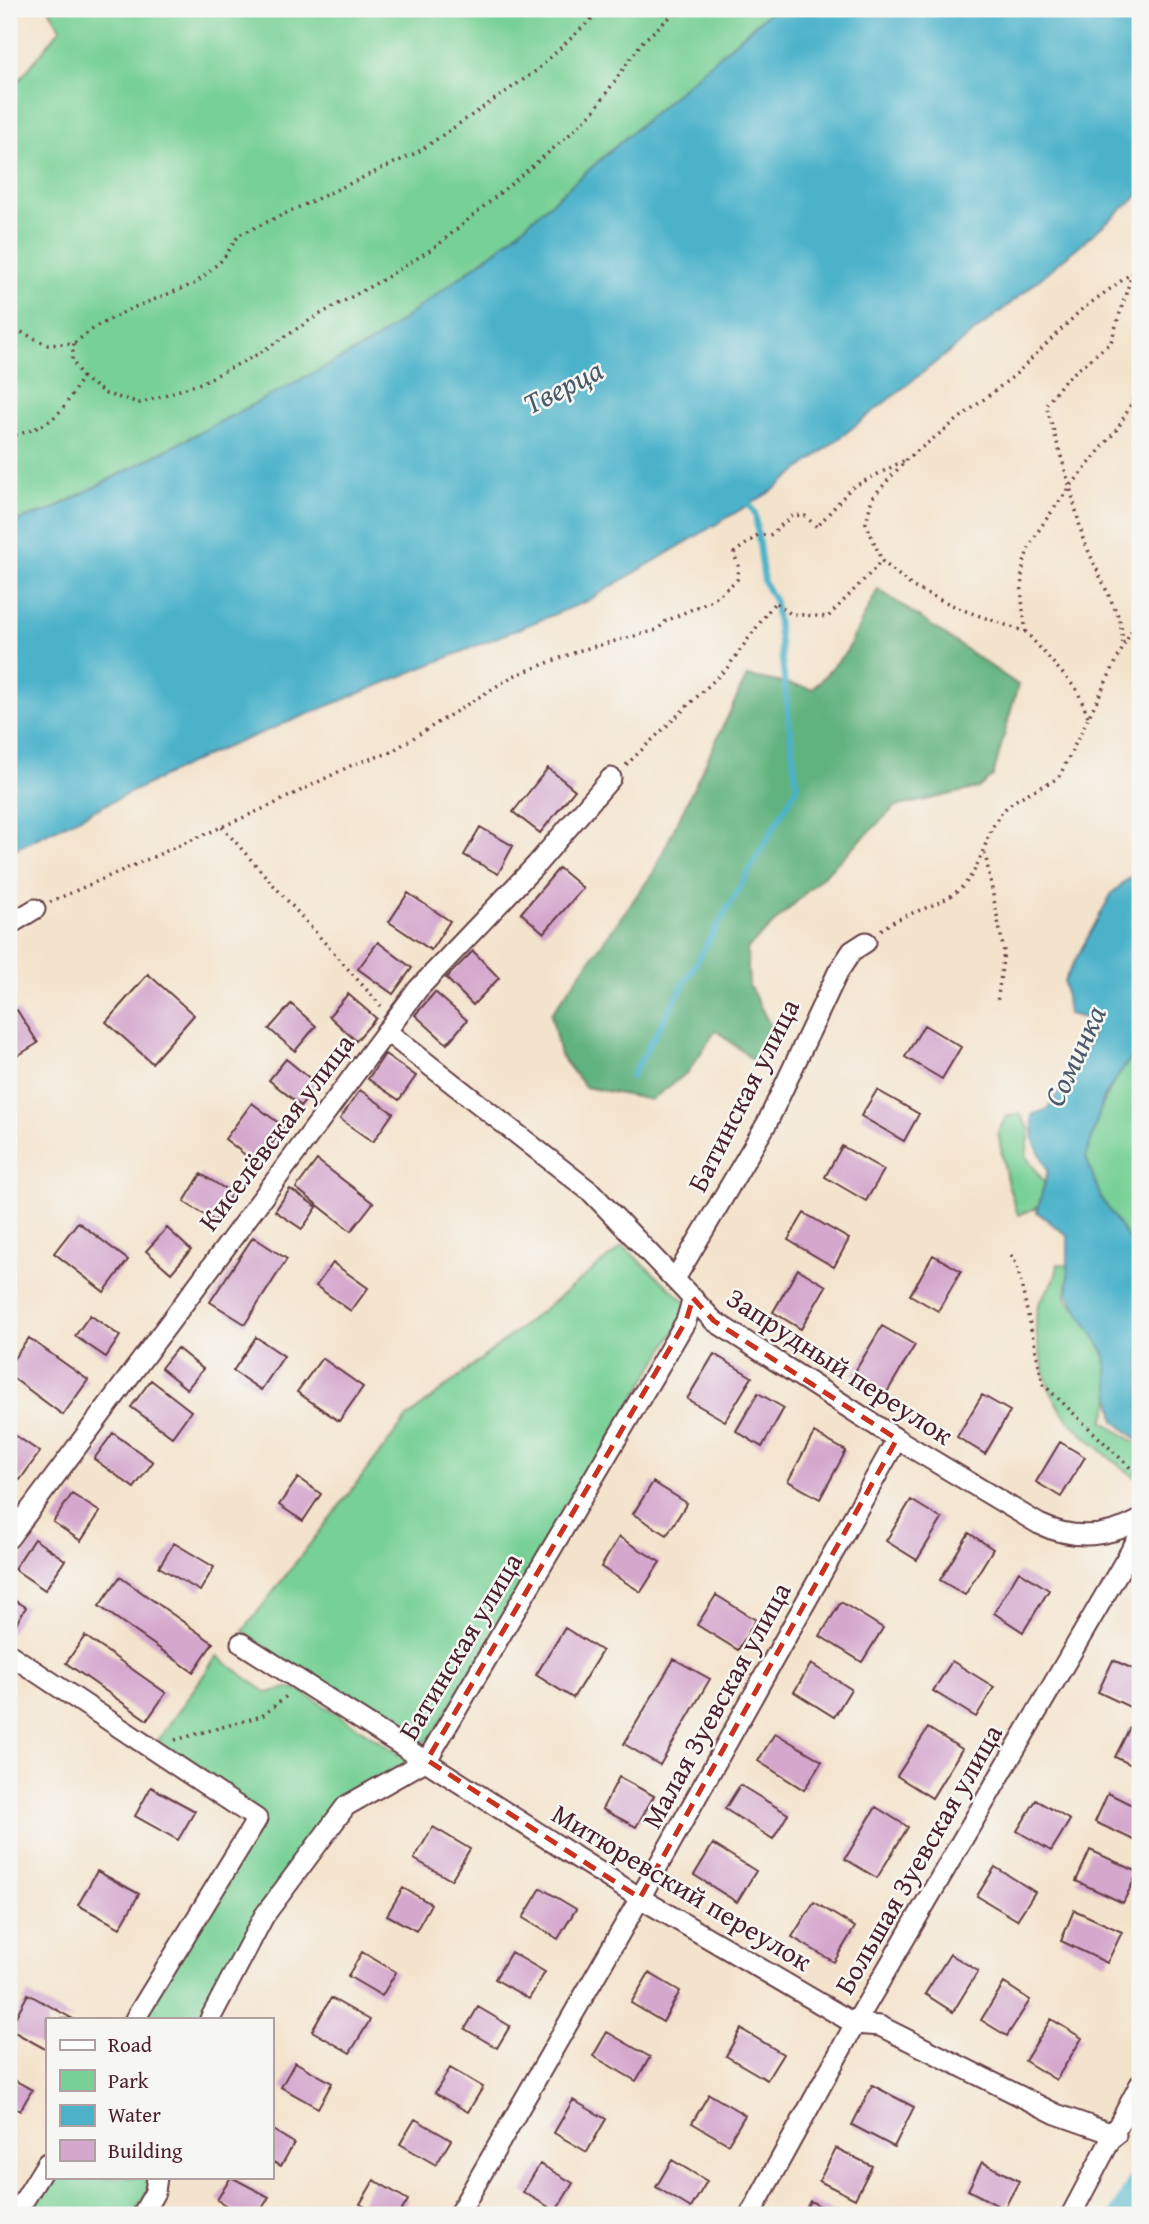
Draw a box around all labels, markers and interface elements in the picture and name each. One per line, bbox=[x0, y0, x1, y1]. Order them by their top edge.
water label: Тверца bbox=[515, 347, 610, 425]
street label: Батинская улица bbox=[676, 990, 809, 1199]
water label: Соминка bbox=[1032, 998, 1117, 1113]
street label: Киселёвская улица bbox=[188, 1024, 364, 1239]
street label: Запрудный переулок bbox=[719, 1277, 962, 1454]
street label: Батинская улица bbox=[387, 1544, 532, 1747]
street label: Малая Зуевская улица bbox=[631, 1573, 801, 1836]
street label: Большая Зуевская улица bbox=[823, 1716, 1012, 2001]
street label: Митюревский переулок bbox=[545, 1793, 820, 1981]
legend bbox=[46, 2018, 273, 2178]
text: Road bbox=[108, 2029, 153, 2060]
text: Park bbox=[108, 2065, 149, 2096]
text: Water bbox=[108, 2099, 161, 2130]
text: Building bbox=[108, 2135, 183, 2166]

